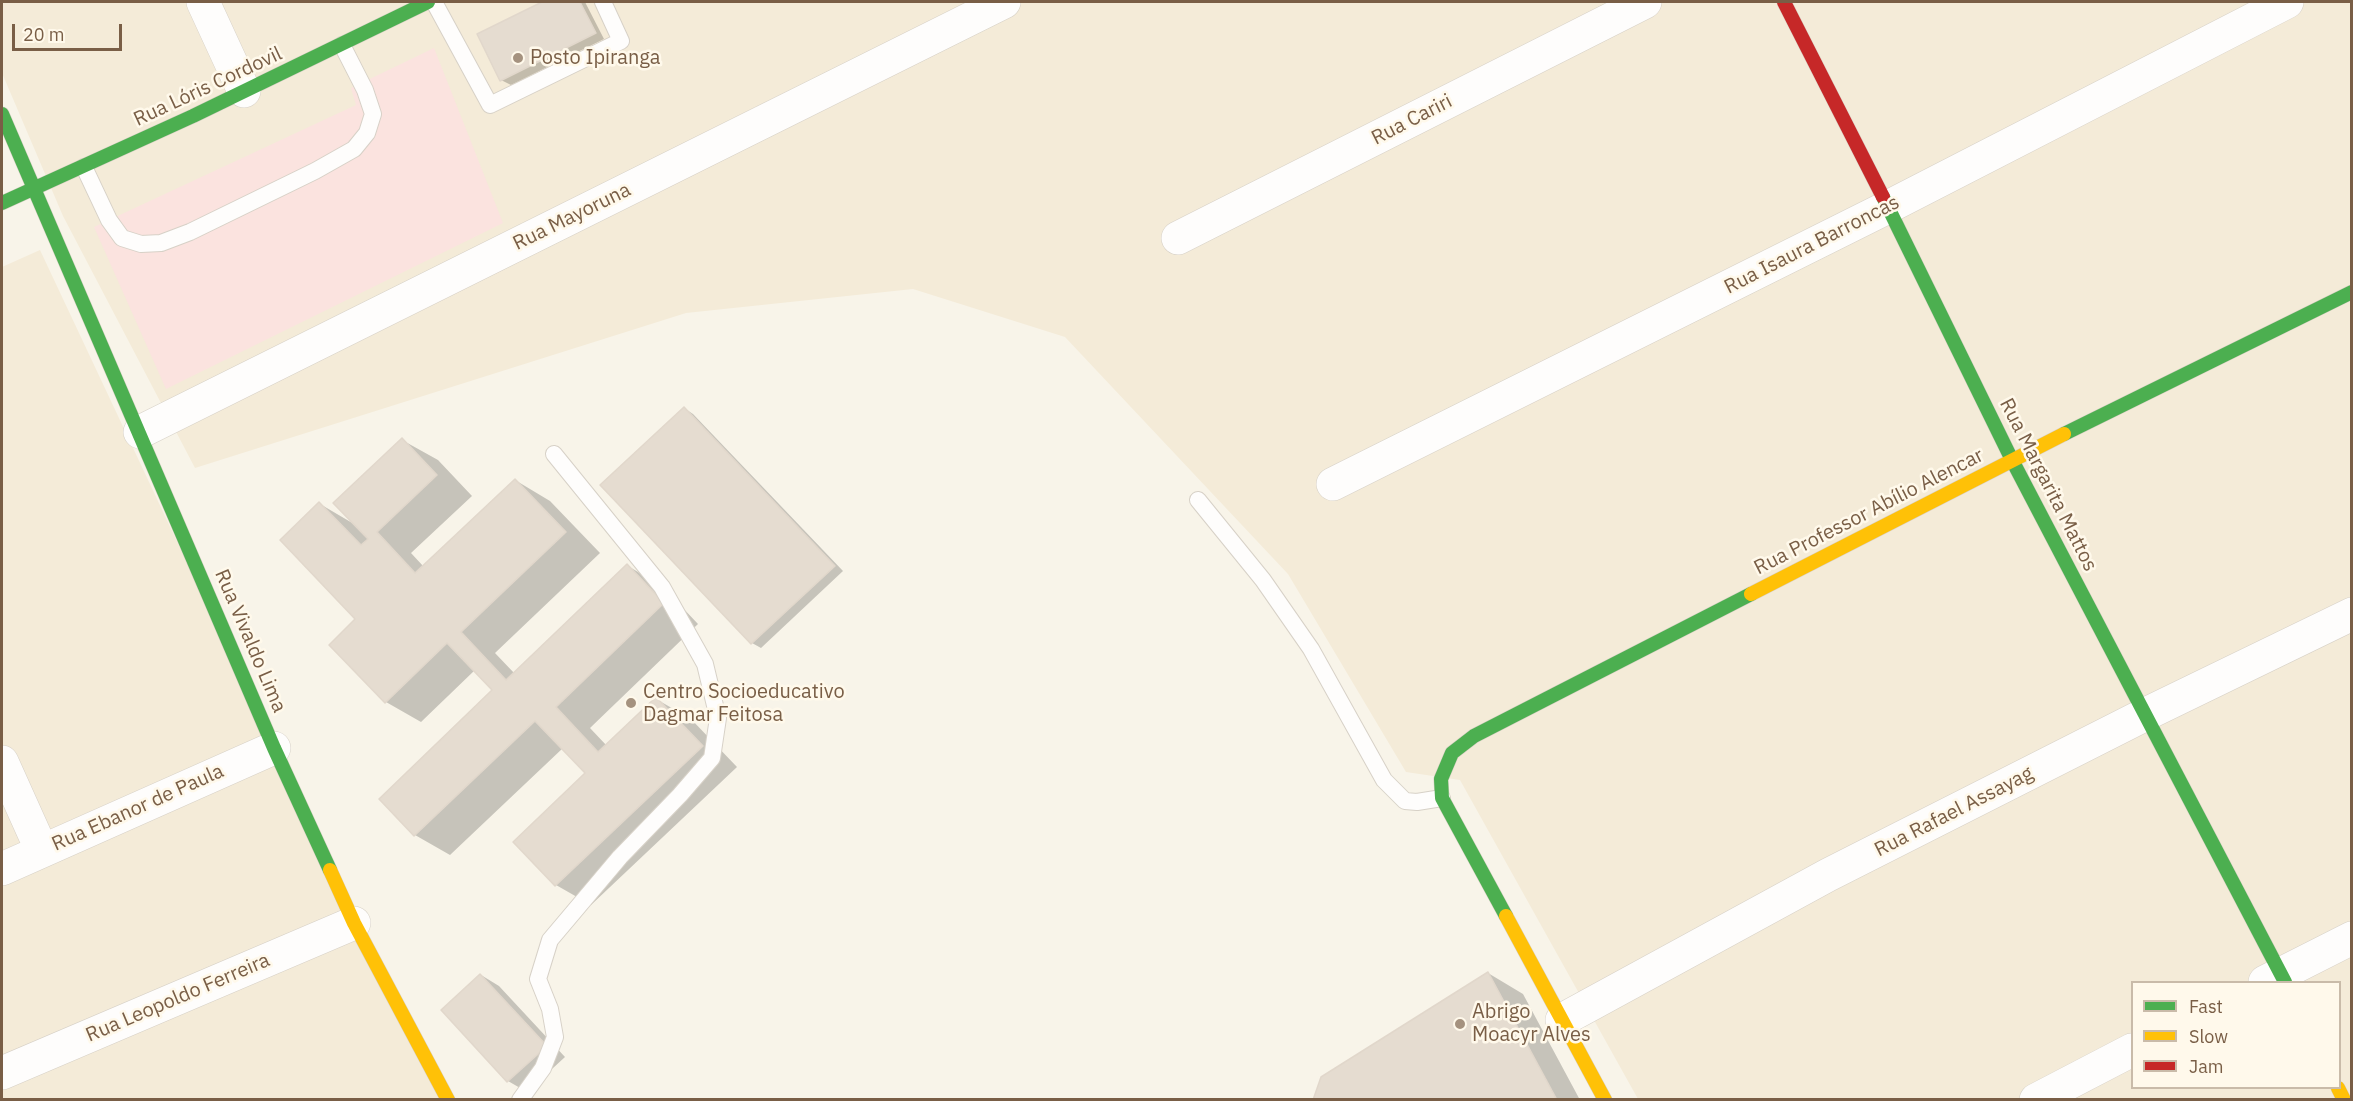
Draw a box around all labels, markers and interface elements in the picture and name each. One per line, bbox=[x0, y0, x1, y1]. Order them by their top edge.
scale bar bbox=[15, 12, 124, 50]
text: 20 m bbox=[23, 23, 65, 46]
street label: Rua Lóris Cordovil bbox=[130, 42, 286, 132]
place label: Posto Ipiranga bbox=[530, 46, 660, 70]
marker: Posto Ipiranga bbox=[511, 51, 525, 65]
street label: Rua Cariri bbox=[1368, 89, 1456, 151]
street label: Rua Mayoruna bbox=[509, 178, 635, 256]
street label: Rua Isaura Barroncas bbox=[1720, 190, 1904, 300]
street label: Rua Margarita Mattos bbox=[1994, 394, 2102, 576]
street label: Rua Professor Abílio Alencar bbox=[1750, 444, 1988, 580]
street label: Rua Vivaldo Lima bbox=[209, 566, 291, 716]
place label: Centro Socioeducativo Dagmar Feitosa bbox=[643, 680, 845, 727]
marker: Centro Socioeducativo Dagmar Feitosa bbox=[624, 696, 638, 710]
street label: Rua Ebanor de Paula bbox=[48, 759, 228, 857]
street label: Rua Rafael Assayag bbox=[1871, 762, 2037, 862]
street label: Rua Leopoldo Ferreira bbox=[82, 948, 274, 1048]
legend bbox=[2131, 981, 2341, 1089]
text: Fast bbox=[2189, 995, 2223, 1018]
place label: Abrigo Moacyr Alves bbox=[1472, 1000, 1591, 1047]
marker: Abrigo Moacyr Alves bbox=[1453, 1017, 1467, 1031]
text: Slow bbox=[2189, 1025, 2228, 1048]
text: Jam bbox=[2189, 1055, 2224, 1078]

